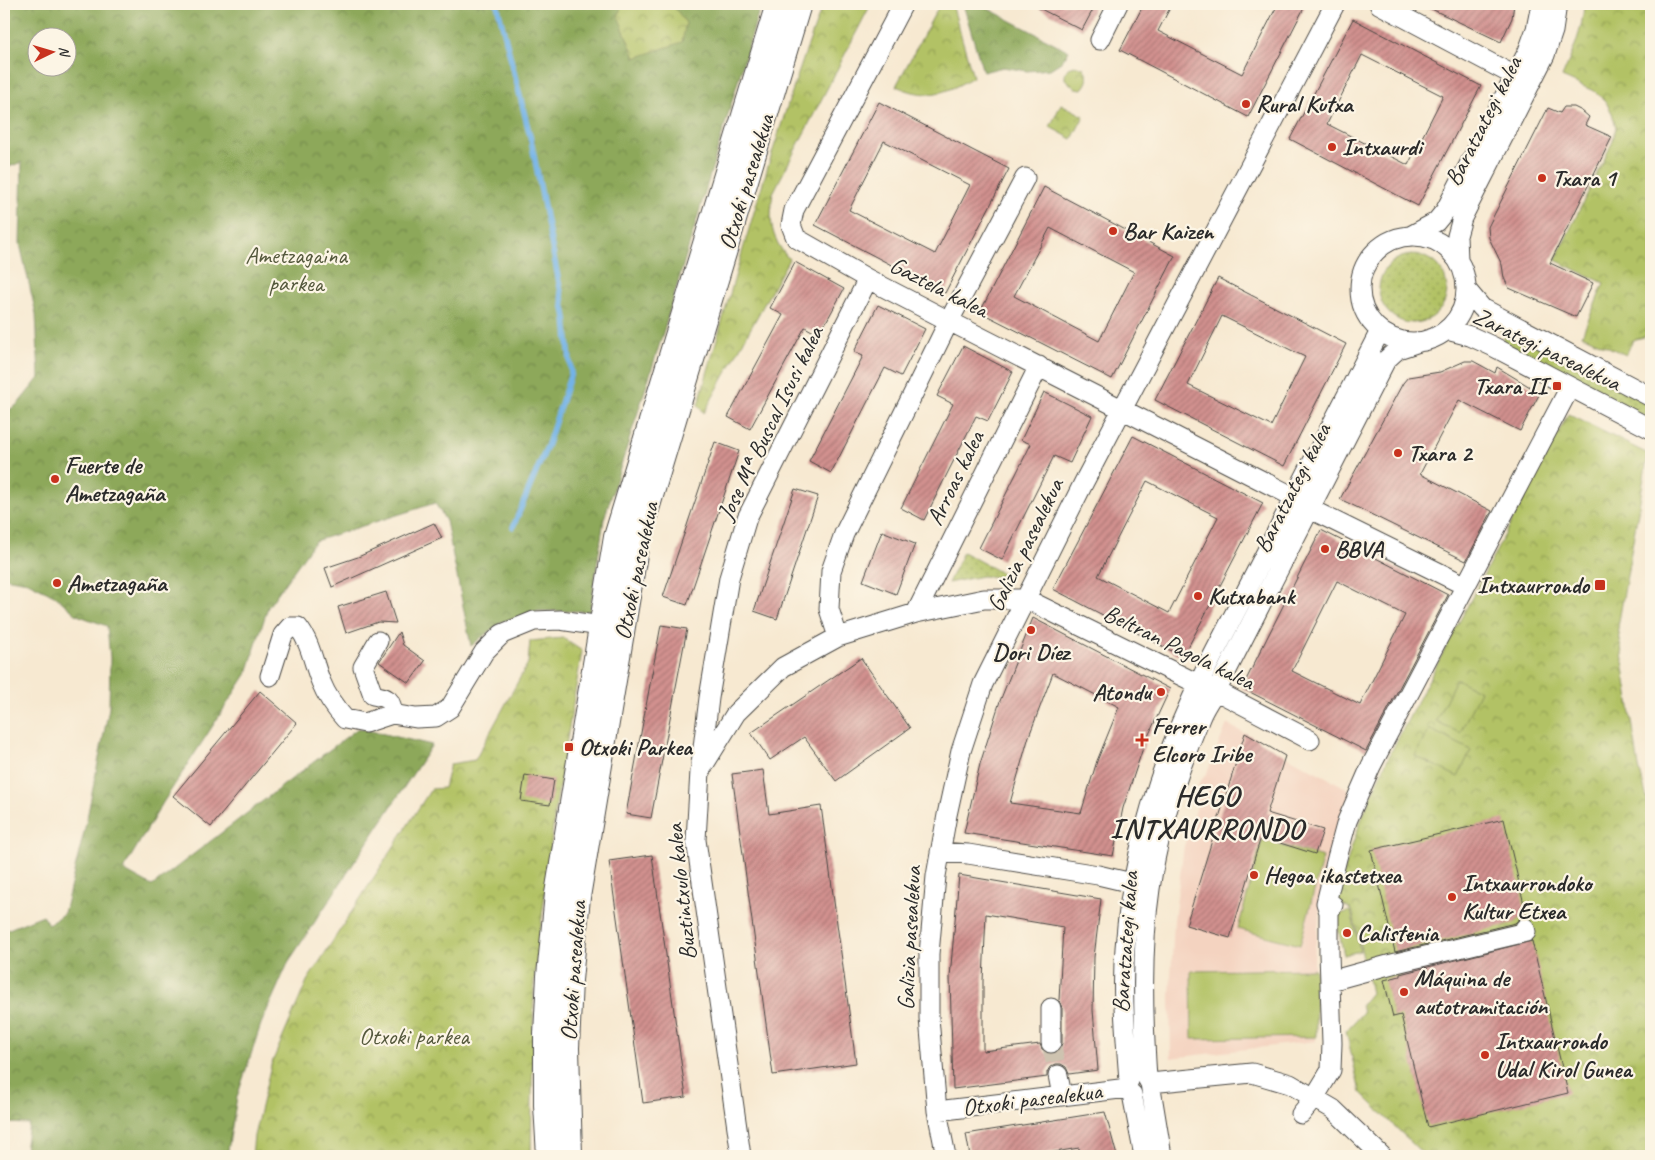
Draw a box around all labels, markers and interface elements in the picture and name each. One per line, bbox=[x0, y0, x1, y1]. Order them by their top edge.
north arrow bbox=[28, 28, 78, 78]
text: N bbox=[56, 46, 74, 58]
street label: Baratzategi kalea bbox=[1438, 50, 1529, 191]
place label: Rural Kutxa bbox=[1256, 89, 1355, 119]
marker: Rural Kutxa bbox=[1240, 98, 1252, 110]
street label: Otxoki pasealekua bbox=[711, 109, 781, 253]
place label: Intxaurdi bbox=[1342, 132, 1425, 162]
marker: Intxaurdi bbox=[1326, 141, 1338, 153]
place label: Txara 1 bbox=[1552, 163, 1619, 193]
marker: Txara 1 bbox=[1536, 172, 1548, 184]
place label: Bar Kaizen bbox=[1123, 216, 1215, 246]
marker: Bar Kaizen bbox=[1107, 225, 1119, 237]
park label: Ametzagaina parkea bbox=[245, 240, 348, 298]
street label: Gaztela kalea bbox=[885, 250, 995, 325]
street label: Zarategi pasealekua bbox=[1468, 300, 1627, 398]
street label: Jose Mª Buscal Isusi kalea bbox=[710, 320, 831, 526]
place label: Txara II bbox=[1474, 371, 1552, 401]
marker: Txara II bbox=[1551, 380, 1563, 392]
street label: Baratzategi kalea bbox=[1247, 417, 1338, 558]
street label: Arroas kalea bbox=[919, 425, 991, 530]
place label: Txara 2 bbox=[1408, 438, 1474, 468]
marker: Txara 2 bbox=[1392, 447, 1404, 459]
place label: Fuerte de Ametzagaña bbox=[65, 450, 167, 508]
street label: Galizia pasealekua bbox=[980, 472, 1071, 616]
marker: Fuerte de Ametzagaña bbox=[49, 473, 61, 485]
street label: Otxoki pasealekua bbox=[607, 498, 666, 643]
place label: BBVA bbox=[1335, 534, 1384, 564]
marker: BBVA bbox=[1319, 543, 1331, 555]
place label: Ametzagaña bbox=[67, 568, 169, 598]
place label: Intxaurrondo bbox=[1477, 570, 1591, 600]
marker: Ametzagaña bbox=[51, 577, 63, 589]
marker: Intxaurrondo bbox=[1593, 578, 1607, 592]
place label: Kutxabank bbox=[1208, 581, 1296, 611]
marker: Kutxabank bbox=[1192, 590, 1204, 602]
street label: Beltran Pagola kalea bbox=[1099, 598, 1260, 697]
marker: Dori Díez bbox=[1025, 624, 1037, 636]
place label: Dori Díez bbox=[993, 637, 1072, 667]
place label: Atondu bbox=[1093, 677, 1153, 707]
marker: Atondu bbox=[1155, 686, 1167, 698]
place label: Ferrer Elcoro Iribe bbox=[1152, 711, 1253, 769]
place label: Otxoki Parkea bbox=[579, 732, 694, 762]
marker: Ferrer Elcoro Iribe bbox=[1136, 734, 1148, 746]
marker: Otxoki Parkea bbox=[563, 741, 575, 753]
district label: HEGO INTXAURRONDO bbox=[1110, 777, 1307, 847]
street label: Buztintxulo kalea bbox=[659, 821, 703, 962]
place label: Hegoa ikastetxea bbox=[1264, 860, 1403, 890]
street label: Galizia pasealekua bbox=[890, 864, 928, 1011]
place label: Intxaurrondoko Kultur Etxea bbox=[1462, 868, 1594, 926]
street label: Baratzategi kalea bbox=[1105, 869, 1145, 1013]
marker: Hegoa ikastetxea bbox=[1248, 869, 1260, 881]
marker: Intxaurrondoko Kultur Etxea bbox=[1446, 891, 1458, 903]
street label: Otxoki pasealekua bbox=[553, 899, 593, 1042]
place label: Calistenia bbox=[1357, 918, 1440, 948]
marker: Calistenia bbox=[1341, 927, 1353, 939]
place label: Máquina de autotramitación bbox=[1414, 963, 1548, 1021]
marker: Máquina de autotramitación bbox=[1398, 986, 1410, 998]
park label: Otxoki parkea bbox=[359, 1021, 470, 1051]
place label: Intxaurrondo Udal Kirol Gunea bbox=[1495, 1026, 1633, 1084]
marker: Intxaurrondo Udal Kirol Gunea bbox=[1479, 1049, 1491, 1061]
street label: Otxoki pasealekua bbox=[961, 1075, 1105, 1122]

